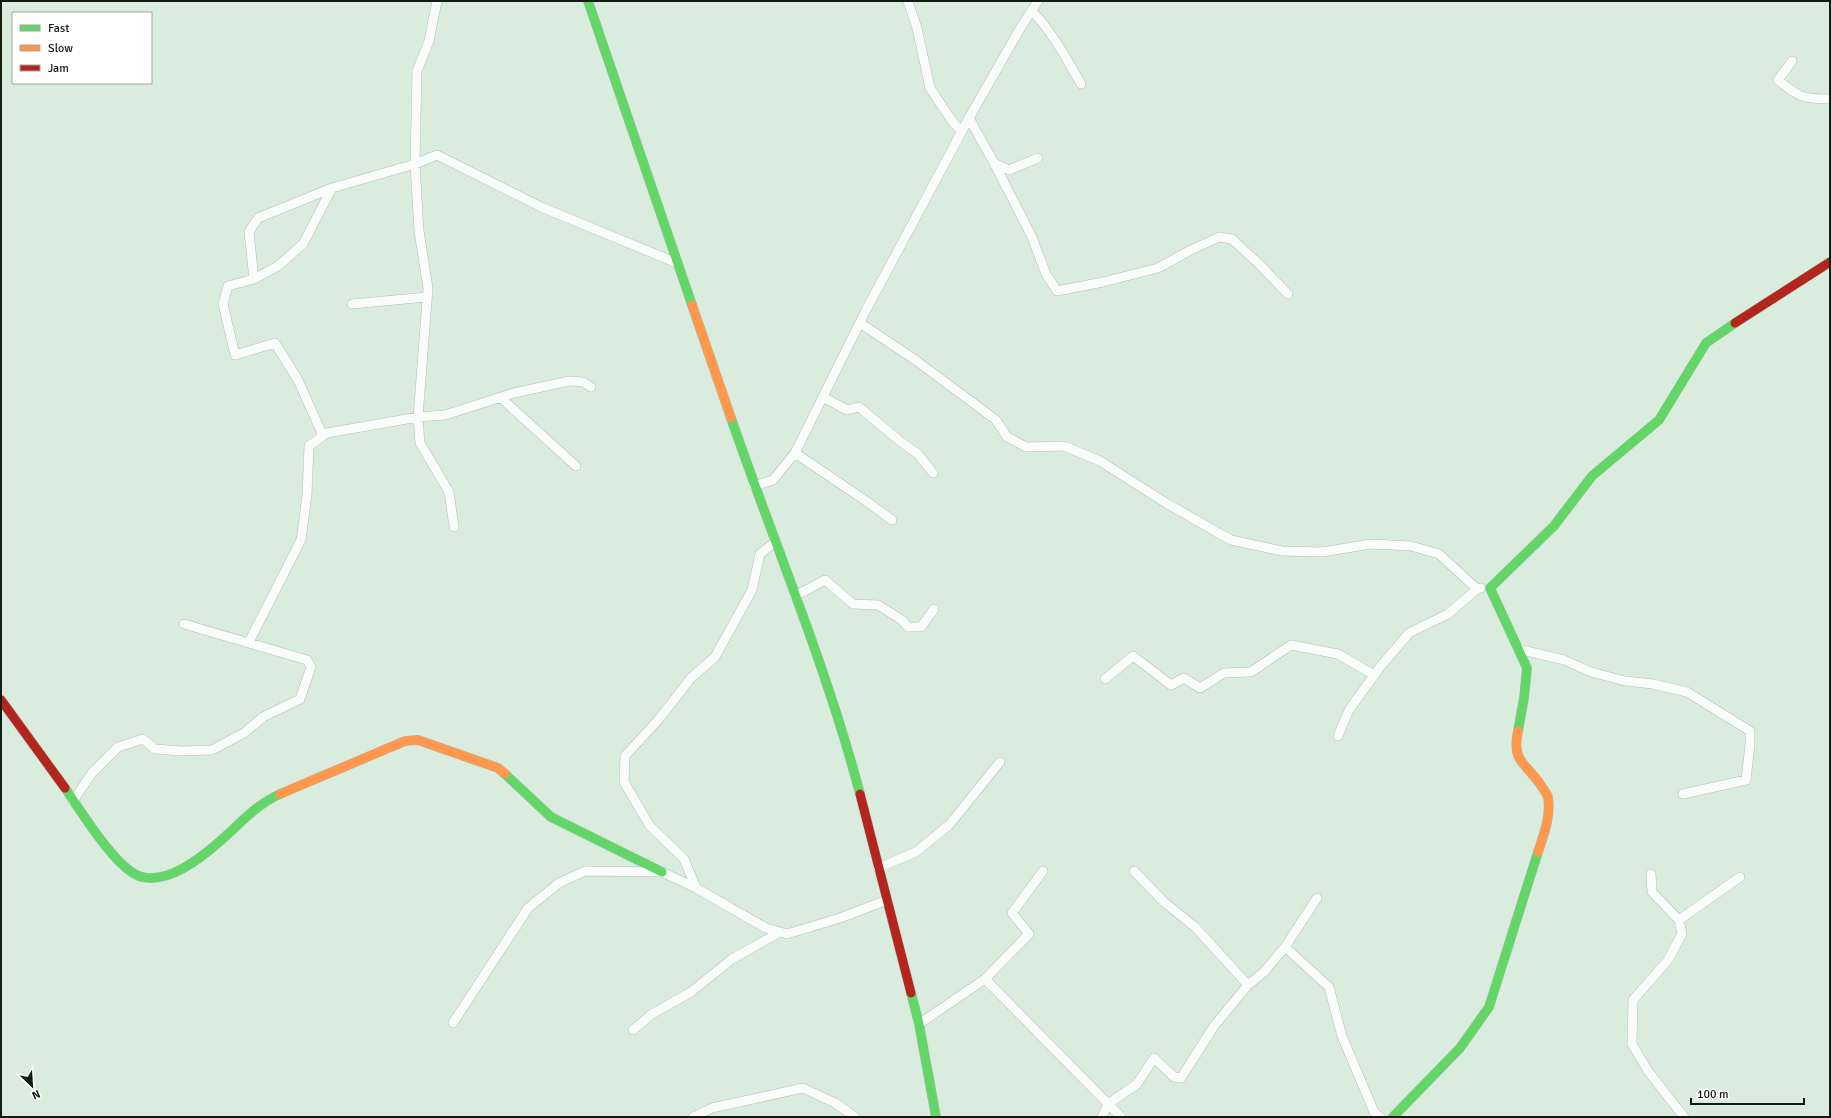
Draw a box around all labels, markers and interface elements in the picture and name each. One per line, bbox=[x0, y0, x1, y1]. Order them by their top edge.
legend bbox=[12, 12, 152, 84]
text: Fast bbox=[48, 21, 69, 36]
text: Slow bbox=[48, 41, 73, 56]
text: Jam bbox=[48, 61, 69, 76]
north arrow bbox=[12, 1066, 52, 1106]
scale bar bbox=[1691, 1080, 1804, 1106]
text: N bbox=[30, 1087, 42, 1102]
text: 100 m bbox=[1697, 1087, 1729, 1102]

